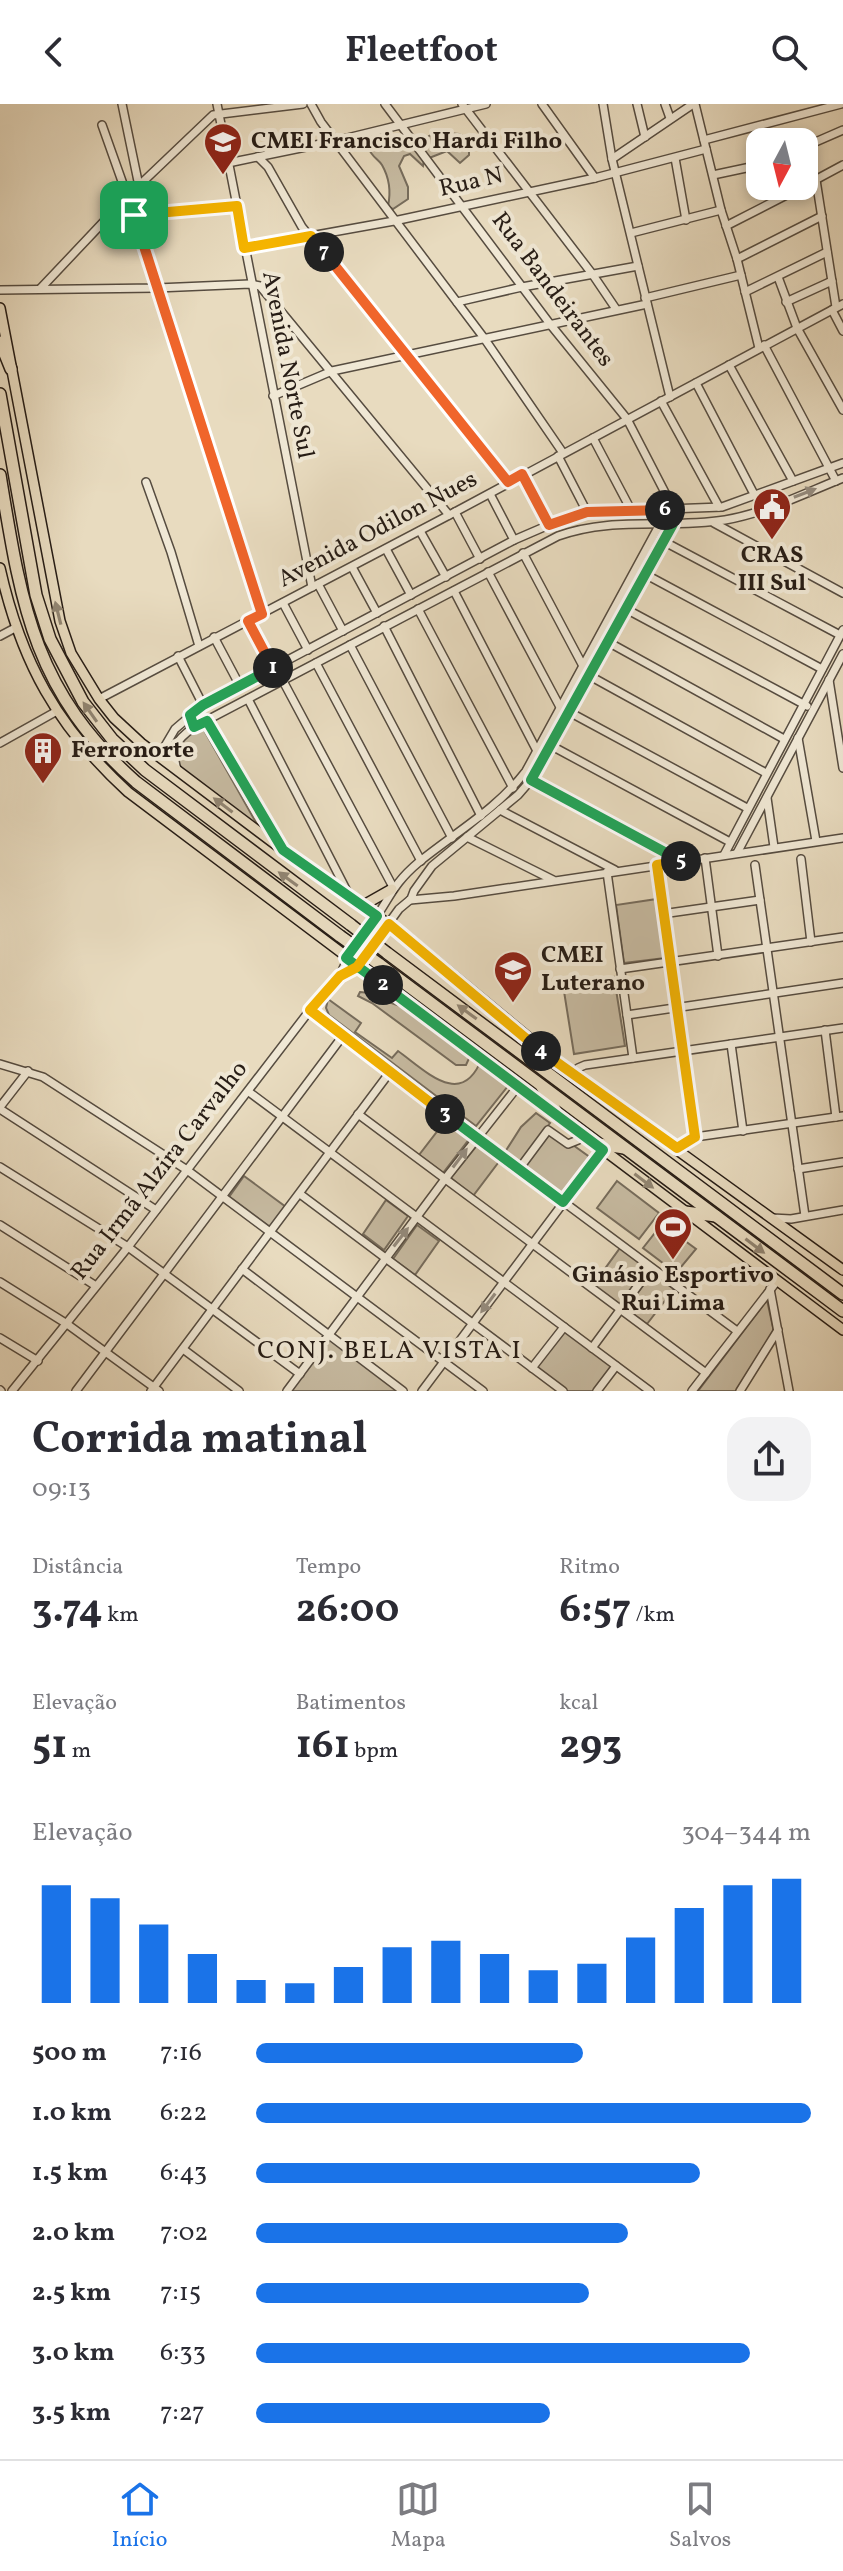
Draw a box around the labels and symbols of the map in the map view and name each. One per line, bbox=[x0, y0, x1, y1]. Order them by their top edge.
school or university icon: CMEI Francisco Hardi Filho bbox=[202, 121, 244, 176]
place label: CMEI Francisco Hardi Filho bbox=[251, 125, 562, 159]
north arrow bbox=[746, 128, 818, 200]
street label: Rua N bbox=[436, 159, 506, 207]
pin bbox=[100, 181, 168, 249]
street label: Rua Bandeirantes bbox=[482, 205, 622, 375]
pin: 7 bbox=[304, 232, 344, 272]
street label: Avenida Norte Sul bbox=[252, 268, 322, 462]
street label: Avenida Odilon Nues bbox=[272, 463, 484, 597]
public building icon: CRAS III Sul bbox=[751, 486, 793, 541]
one-way arrow bbox=[793, 486, 817, 499]
pin: 6 bbox=[645, 490, 685, 530]
place label: CRAS III Sul bbox=[738, 539, 806, 601]
one-way arrow bbox=[51, 600, 63, 625]
pin: 1 bbox=[253, 648, 293, 688]
one-way arrow bbox=[83, 701, 98, 722]
building icon: Ferronorte bbox=[22, 730, 64, 785]
place label: Ferronorte bbox=[71, 734, 194, 768]
one-way arrow bbox=[213, 797, 233, 813]
pin: 5 bbox=[661, 841, 701, 881]
one-way arrow bbox=[277, 871, 299, 887]
place label: CMEI Luterano bbox=[541, 939, 645, 1001]
school or university icon: CMEI Luterano bbox=[492, 949, 534, 1004]
pin: 2 bbox=[363, 965, 403, 1005]
one-way arrow bbox=[457, 1004, 478, 1020]
pin: 4 bbox=[521, 1031, 561, 1071]
street label: Rua Irmã Alzira Carvalho bbox=[64, 1054, 256, 1288]
pin: 3 bbox=[425, 1094, 465, 1134]
one-way arrow bbox=[452, 1148, 468, 1168]
one-way arrow bbox=[634, 1173, 654, 1189]
sports icon: Ginásio Esportivo Rui Lima bbox=[652, 1206, 694, 1261]
one-way arrow bbox=[392, 1227, 408, 1247]
one-way arrow bbox=[745, 1237, 765, 1253]
place label: Ginásio Esportivo Rui Lima bbox=[572, 1259, 774, 1321]
one-way arrow bbox=[480, 1292, 496, 1313]
district label: CONJ. BELA VISTA I bbox=[257, 1333, 523, 1369]

